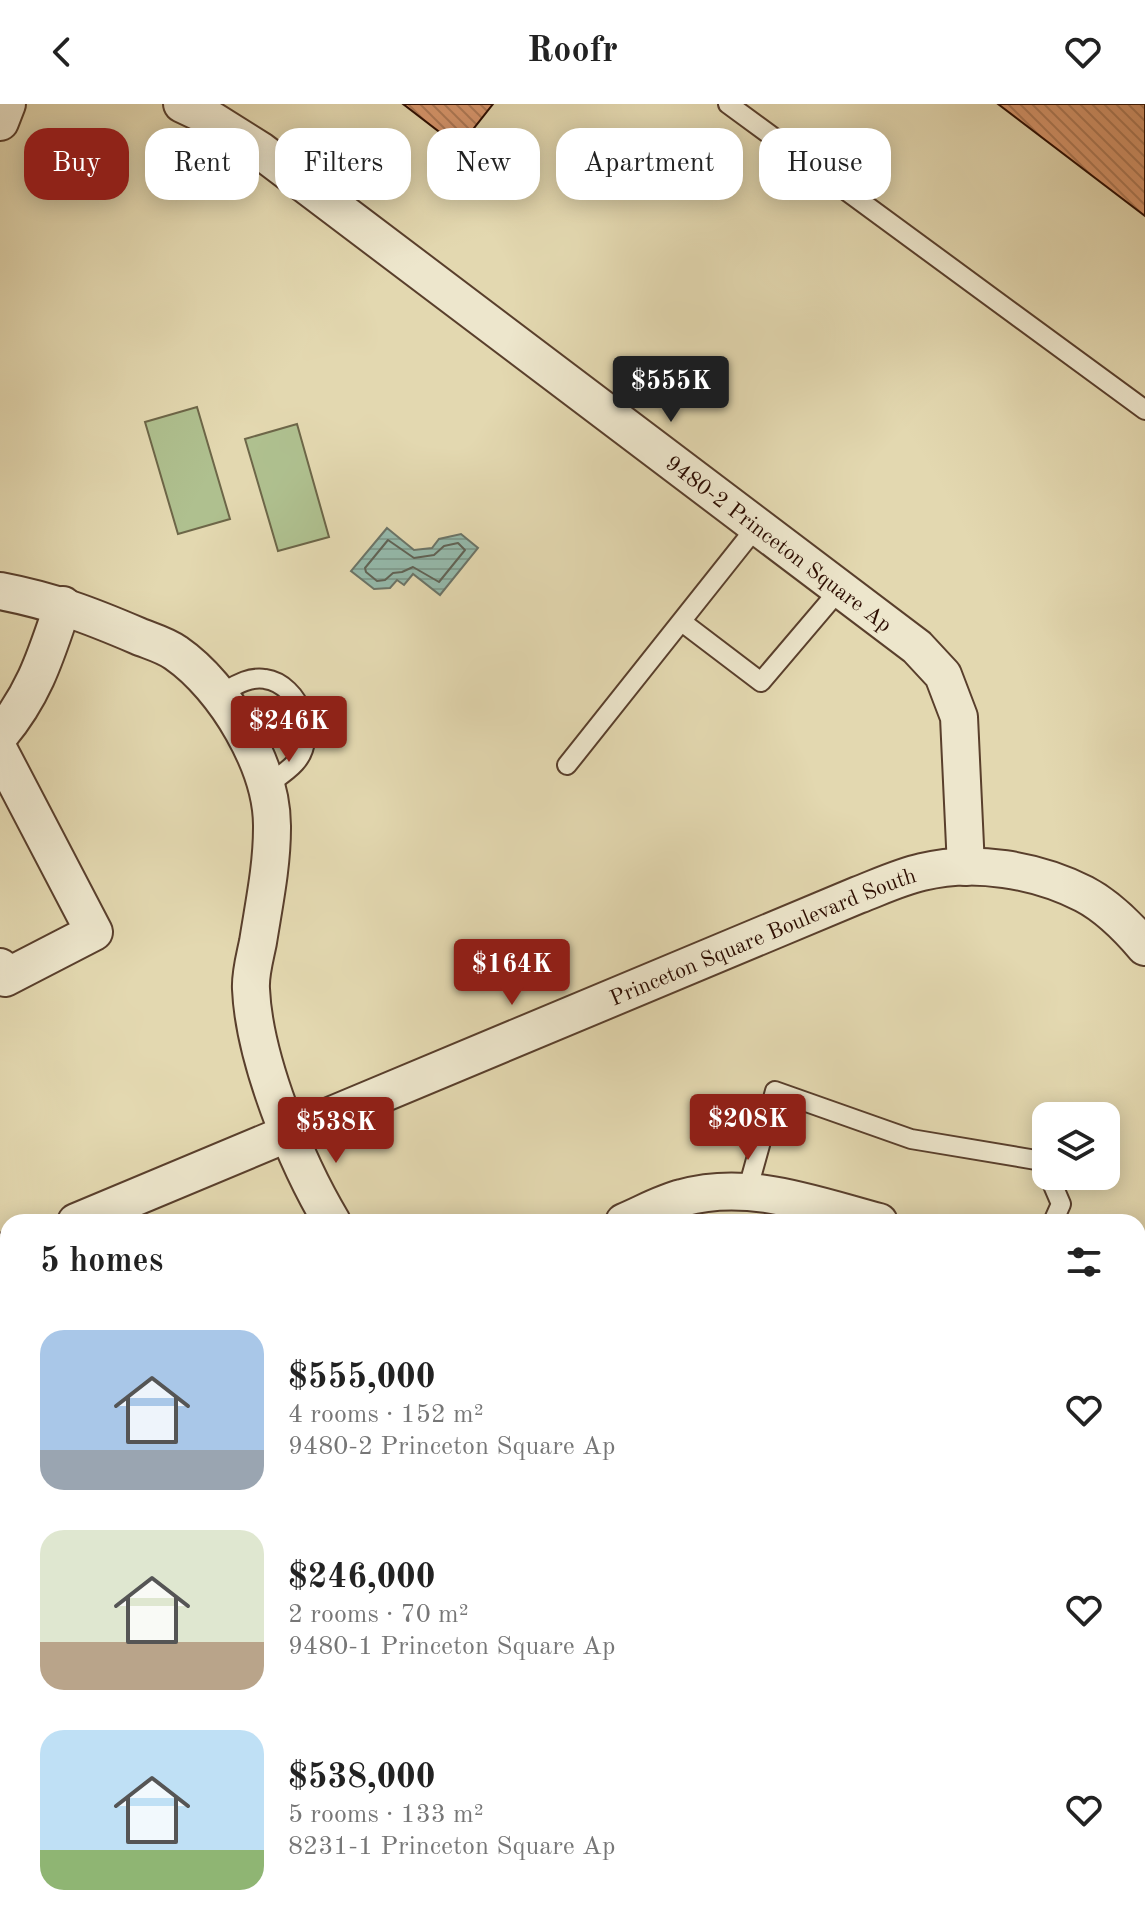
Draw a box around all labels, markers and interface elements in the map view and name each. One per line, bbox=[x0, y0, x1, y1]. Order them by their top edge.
icon: back bbox=[40, 30, 84, 74]
icon: heart bbox=[1061, 30, 1105, 74]
text: Roofr bbox=[527, 34, 618, 70]
chip: Buy bbox=[24, 128, 129, 200]
chip: Rent bbox=[145, 128, 259, 200]
chip: Filters bbox=[275, 128, 411, 200]
chip: New bbox=[427, 128, 540, 200]
chip: Apartment bbox=[556, 128, 743, 200]
chip: House bbox=[759, 128, 891, 200]
pin: $555K bbox=[615, 356, 727, 424]
text: $555K bbox=[631, 369, 711, 395]
street label: 9480-2 Princeton Square Ap bbox=[661, 452, 895, 637]
pin: $246K bbox=[233, 696, 345, 764]
text: $246K bbox=[249, 709, 329, 735]
street label: Princeton Square Boulevard South bbox=[607, 865, 919, 1010]
pin: $164K bbox=[456, 939, 568, 1007]
text: $164K bbox=[472, 952, 552, 978]
pin: $208K bbox=[692, 1094, 804, 1162]
pin: $538K bbox=[280, 1097, 392, 1165]
map controls bbox=[1032, 1102, 1120, 1190]
button: layers bbox=[1032, 1102, 1120, 1190]
text: $208K bbox=[708, 1107, 788, 1133]
text: $538K bbox=[296, 1110, 376, 1136]
icon: filters bbox=[1062, 1240, 1106, 1284]
text: 5 homes bbox=[40, 1245, 163, 1279]
text: $555,000 bbox=[288, 1361, 436, 1395]
icon: home bbox=[104, 1362, 200, 1458]
icon: heart bbox=[1062, 1388, 1106, 1432]
text: 4 rooms · 152 m² bbox=[288, 1402, 484, 1428]
text: 9480-2 Princeton Square Ap bbox=[288, 1434, 615, 1460]
text: $246,000 bbox=[288, 1561, 436, 1595]
icon: home bbox=[104, 1562, 200, 1658]
icon: heart bbox=[1062, 1588, 1106, 1632]
text: 2 rooms · 70 m² bbox=[288, 1602, 469, 1628]
text: 9480-1 Princeton Square Ap bbox=[288, 1634, 615, 1660]
text: $538,000 bbox=[288, 1761, 436, 1795]
icon: home bbox=[104, 1762, 200, 1858]
icon: heart bbox=[1062, 1788, 1106, 1832]
text: 5 rooms · 133 m² bbox=[288, 1802, 484, 1828]
text: 8231-1 Princeton Square Ap bbox=[288, 1834, 615, 1860]

